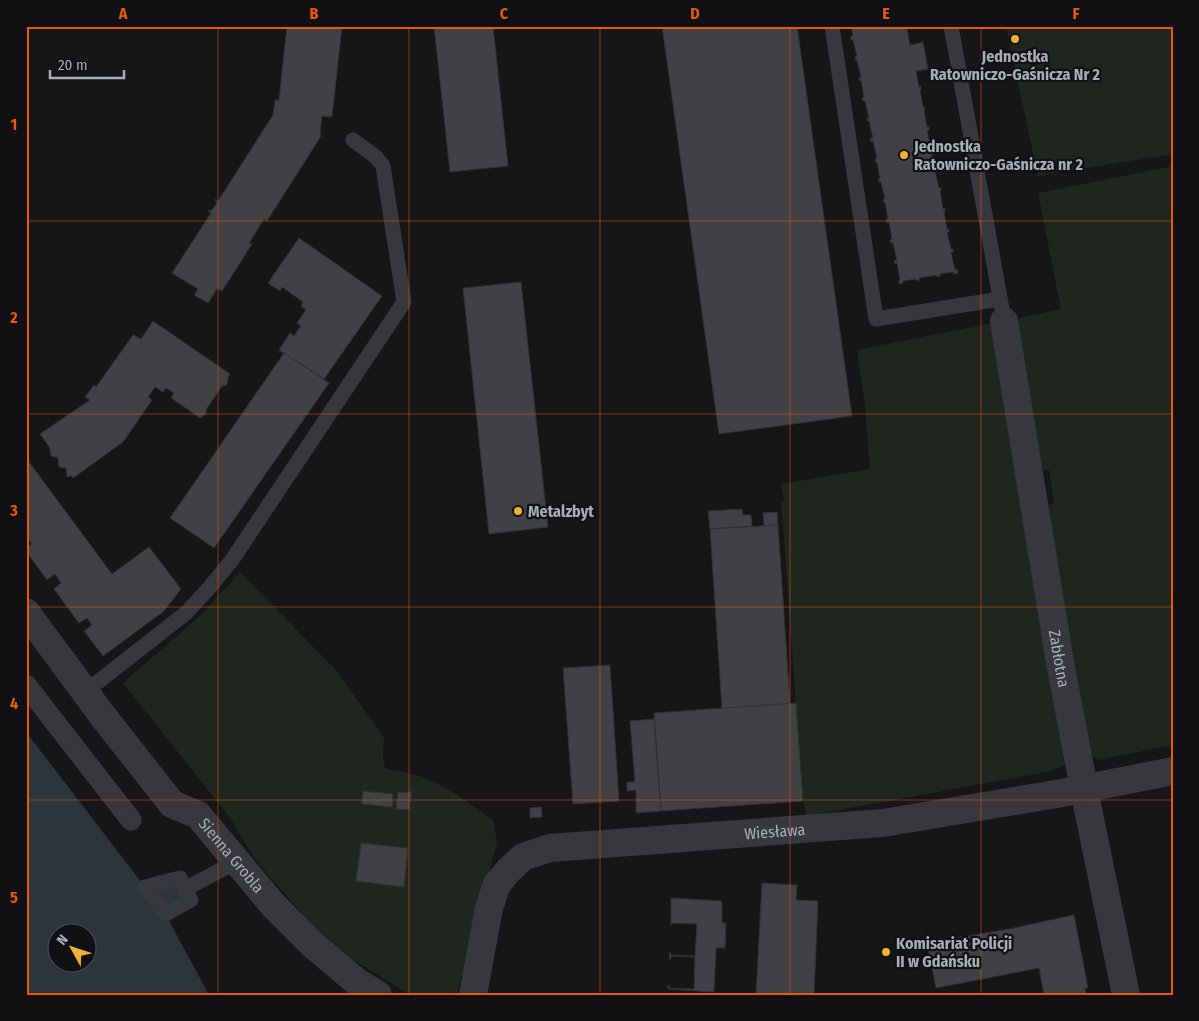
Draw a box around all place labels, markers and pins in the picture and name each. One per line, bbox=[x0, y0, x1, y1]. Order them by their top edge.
marker: Jednostka Ratowniczo-Gaśnicza Nr 2 bbox=[1009, 33, 1021, 45]
place label: Jednostka Ratowniczo-Gaśnicza Nr 2 bbox=[930, 47, 1101, 84]
place label: Jednostka Ratowniczo-Gaśnicza nr 2 bbox=[913, 137, 1083, 174]
marker: Jednostka Ratowniczo-Gaśnicza nr 2 bbox=[898, 149, 910, 161]
place label: Metalzbyt bbox=[528, 502, 594, 521]
marker: Metalzbyt bbox=[512, 505, 524, 517]
place label: Komisariat Policji II w Gdańsku bbox=[896, 934, 1012, 971]
marker: Komisariat Policji II w Gdańsku bbox=[880, 946, 892, 958]

